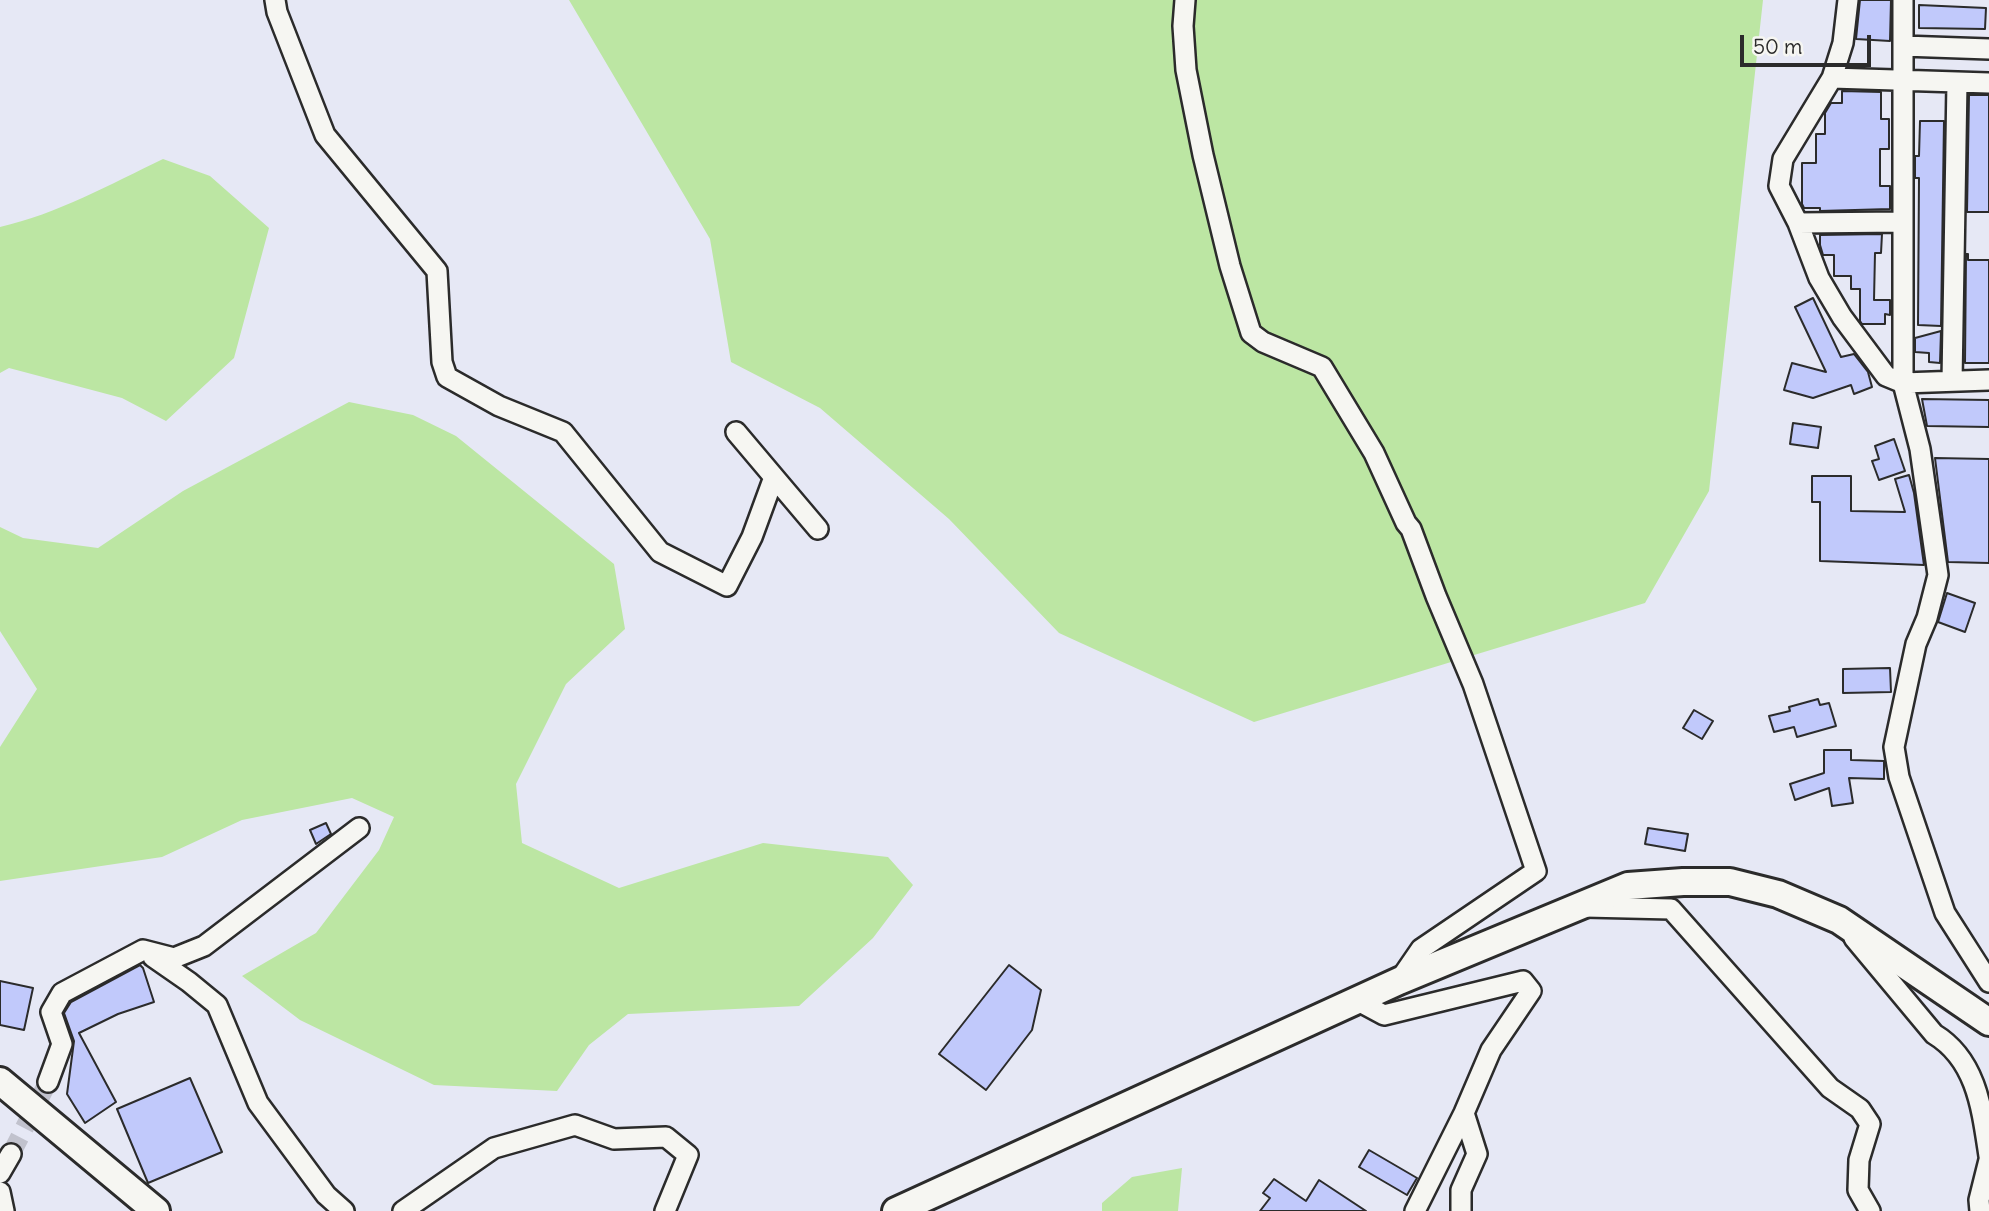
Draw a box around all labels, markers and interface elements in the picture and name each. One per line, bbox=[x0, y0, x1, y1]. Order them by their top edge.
scale bar bbox=[1744, 21, 1875, 65]
text: 50 m bbox=[1753, 33, 1802, 60]

